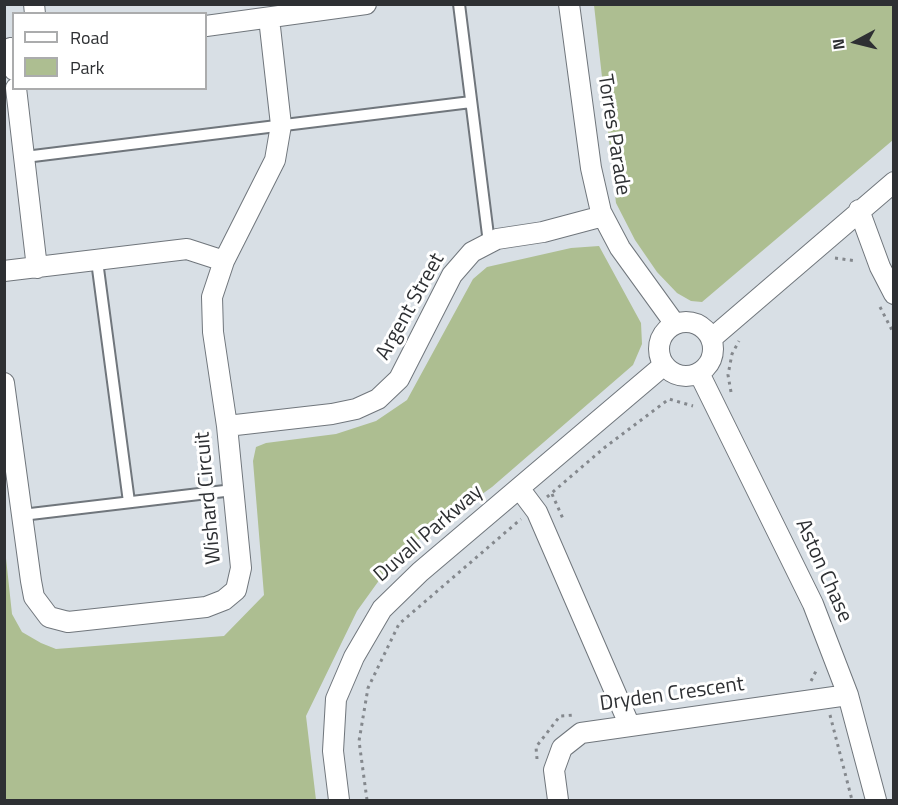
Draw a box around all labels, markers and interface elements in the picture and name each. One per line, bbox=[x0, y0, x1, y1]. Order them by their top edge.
legend bbox=[12, 12, 207, 90]
north arrow bbox=[826, 12, 886, 72]
text: Road bbox=[70, 24, 109, 51]
text: N bbox=[826, 37, 851, 51]
text: Park bbox=[70, 54, 104, 81]
street label: Torres Parade bbox=[591, 73, 635, 197]
street label: Argent Street bbox=[371, 249, 451, 365]
street label: Wishard Circuit bbox=[191, 431, 227, 565]
street label: Duvall Parkway bbox=[369, 480, 489, 588]
street label: Aston Chase bbox=[789, 516, 857, 626]
street label: Dryden Crescent bbox=[598, 672, 746, 718]

